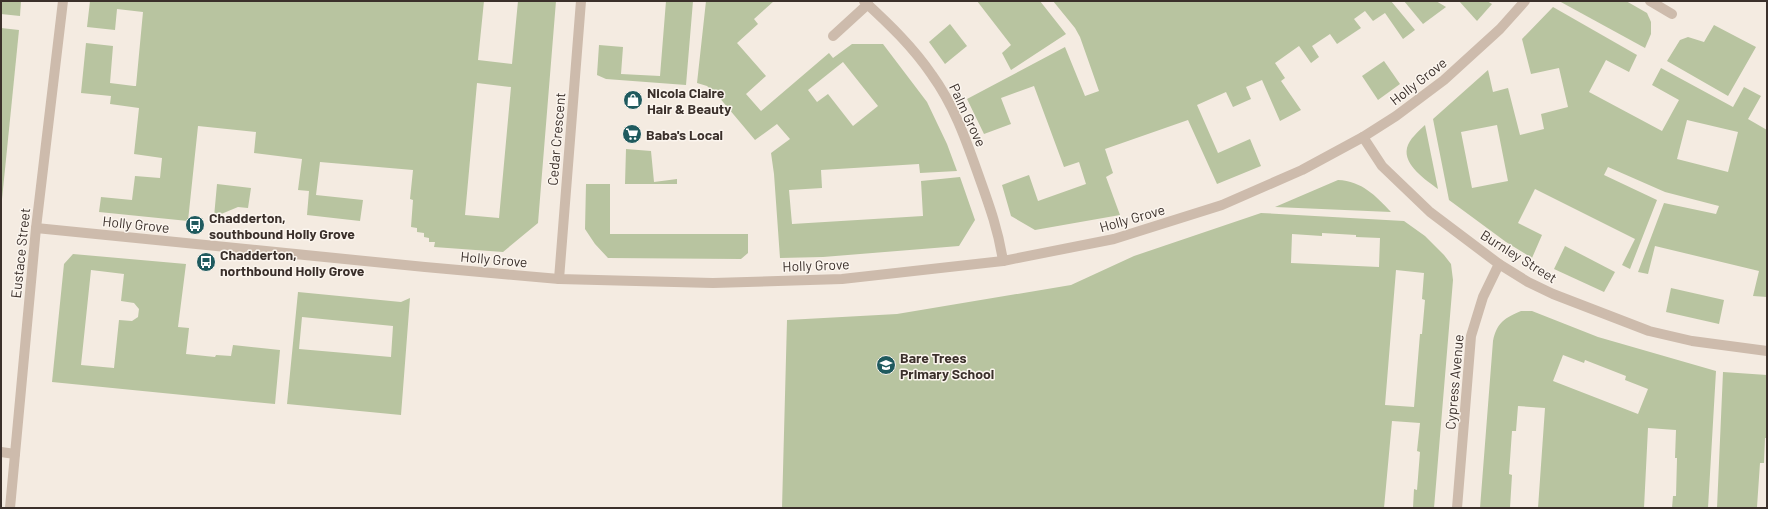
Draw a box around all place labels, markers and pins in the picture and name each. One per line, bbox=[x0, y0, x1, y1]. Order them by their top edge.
place label: Nicola Claire Hair & Beauty bbox=[647, 84, 731, 117]
shop icon: Nicola Claire Hair & Beauty bbox=[622, 89, 644, 111]
supermarket icon: Baba's Local bbox=[621, 123, 643, 145]
place label: Baba's Local bbox=[646, 126, 723, 143]
place label: Chadderton, southbound Holly Grove bbox=[209, 209, 355, 242]
bus stop icon: Chadderton, southbound Holly Grove bbox=[184, 214, 206, 236]
place label: Chadderton, northbound Holly Grove bbox=[220, 246, 365, 279]
bus stop icon: Chadderton, northbound Holly Grove bbox=[195, 251, 217, 273]
place label: Bare Trees Primary School bbox=[900, 349, 994, 382]
school or university icon: Bare Trees Primary School bbox=[875, 354, 897, 376]

